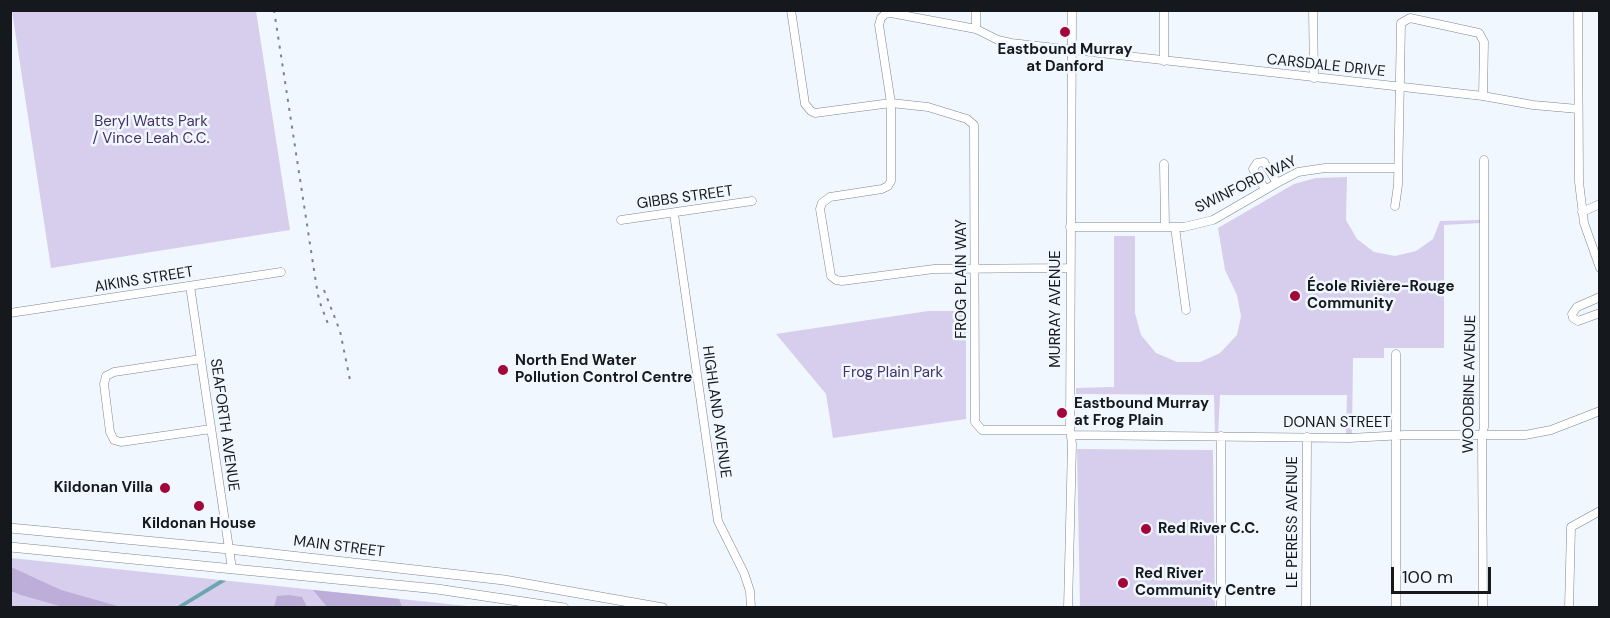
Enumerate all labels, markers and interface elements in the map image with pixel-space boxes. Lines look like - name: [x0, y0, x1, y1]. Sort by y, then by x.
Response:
- marker: Eastbound Murray at Danford: [1058, 25, 1072, 39]
- place label: Eastbound Murray at Danford: [998, 41, 1132, 76]
- street label: CARSDALE DRIVE: [1266, 51, 1386, 81]
- park label: Beryl Watts Park / Vince Leah C.C.: [92, 113, 210, 148]
- street label: SWINFORD WAY: [1192, 153, 1300, 217]
- street label: GIBBS STREET: [636, 182, 734, 214]
- street label: FROG PLAIN WAY: [953, 219, 971, 339]
- street label: MURRAY AVENUE: [1047, 250, 1065, 368]
- street label: AIKINS STREET: [93, 263, 195, 297]
- place label: École Rivière-Rouge Community: [1307, 278, 1455, 313]
- marker: École Rivière-Rouge Community: [1288, 289, 1302, 303]
- street label: WOODBINE AVENUE: [1460, 314, 1480, 454]
- street label: HIGHLAND AVENUE: [698, 345, 734, 479]
- place label: North End Water Pollution Control Centre: [515, 352, 692, 387]
- street label: SEAFORTH AVENUE: [206, 357, 242, 493]
- marker: North End Water Pollution Control Centre: [496, 363, 510, 377]
- park label: Frog Plain Park: [843, 364, 943, 382]
- place label: Eastbound Murray at Frog Plain: [1074, 395, 1209, 430]
- marker: Eastbound Murray at Frog Plain: [1055, 406, 1069, 420]
- street label: DONAN STREET: [1283, 414, 1391, 432]
- street label: LE PERESS AVENUE: [1284, 456, 1302, 588]
- place label: Kildonan Villa: [54, 479, 153, 497]
- marker: Kildonan Villa: [158, 481, 172, 495]
- marker: Kildonan House: [192, 499, 206, 513]
- place label: Kildonan House: [142, 515, 256, 533]
- place label: Red River C.C.: [1158, 520, 1259, 538]
- marker: Red River C.C.: [1139, 522, 1153, 536]
- street label: MAIN STREET: [292, 532, 386, 562]
- scale bar: [1394, 555, 1494, 593]
- place label: Red River Community Centre: [1135, 565, 1276, 600]
- text: 100 m: [1402, 565, 1453, 589]
- marker: Red River Community Centre: [1116, 576, 1130, 590]

